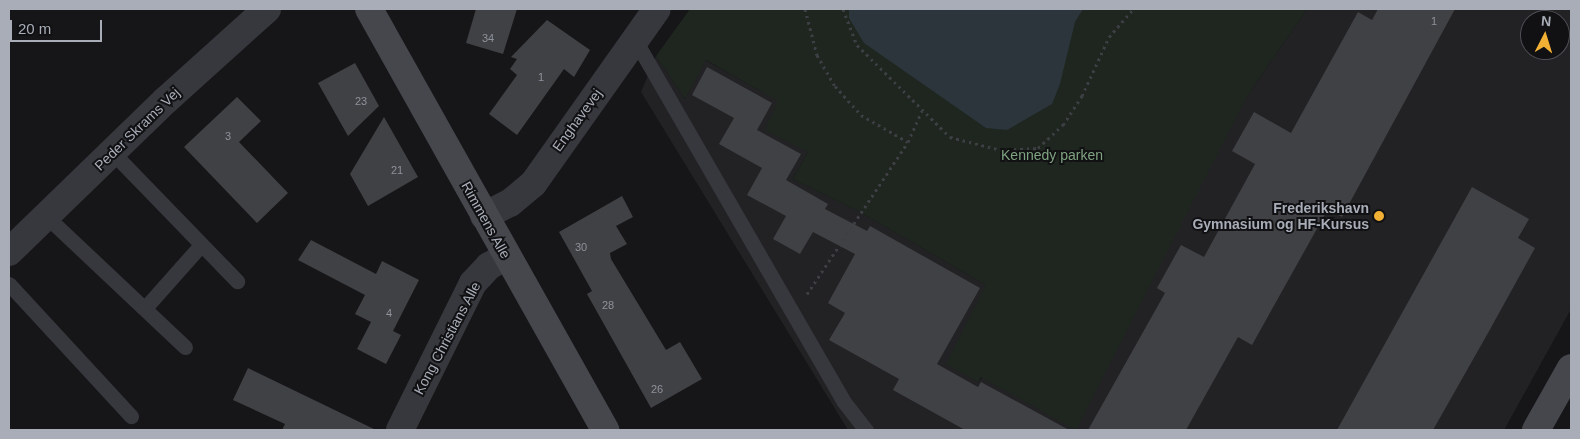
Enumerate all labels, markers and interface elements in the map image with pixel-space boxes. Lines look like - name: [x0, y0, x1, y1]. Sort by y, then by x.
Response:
- scale bar: [12, 10, 105, 42]
- north arrow: [1520, 10, 1570, 60]
- text: N: [1540, 13, 1552, 29]
- house number: 1: [1431, 14, 1437, 28]
- text: 20 m: [18, 20, 51, 37]
- house number: 34: [482, 31, 494, 45]
- house number: 1: [538, 70, 544, 84]
- street label: Peder Skrams Vej: [91, 84, 183, 174]
- street label: Enghavevej: [549, 85, 605, 155]
- house number: 23: [355, 94, 367, 108]
- house number: 3: [225, 129, 231, 143]
- park label: Kennedy parken: [1001, 147, 1103, 163]
- house number: 21: [391, 163, 403, 177]
- street label: Rimmens Alle: [458, 178, 514, 262]
- place label: Frederikshavn Gymnasium og HF-Kursus: [1192, 200, 1369, 232]
- marker: Frederikshavn Gymnasium og HF-Kursus: [1373, 210, 1385, 222]
- house number: 30: [575, 240, 587, 254]
- street label: Kong Christians Alle: [410, 278, 484, 398]
- house number: 28: [602, 298, 614, 312]
- house number: 4: [386, 306, 392, 320]
- house number: 26: [651, 382, 663, 396]

